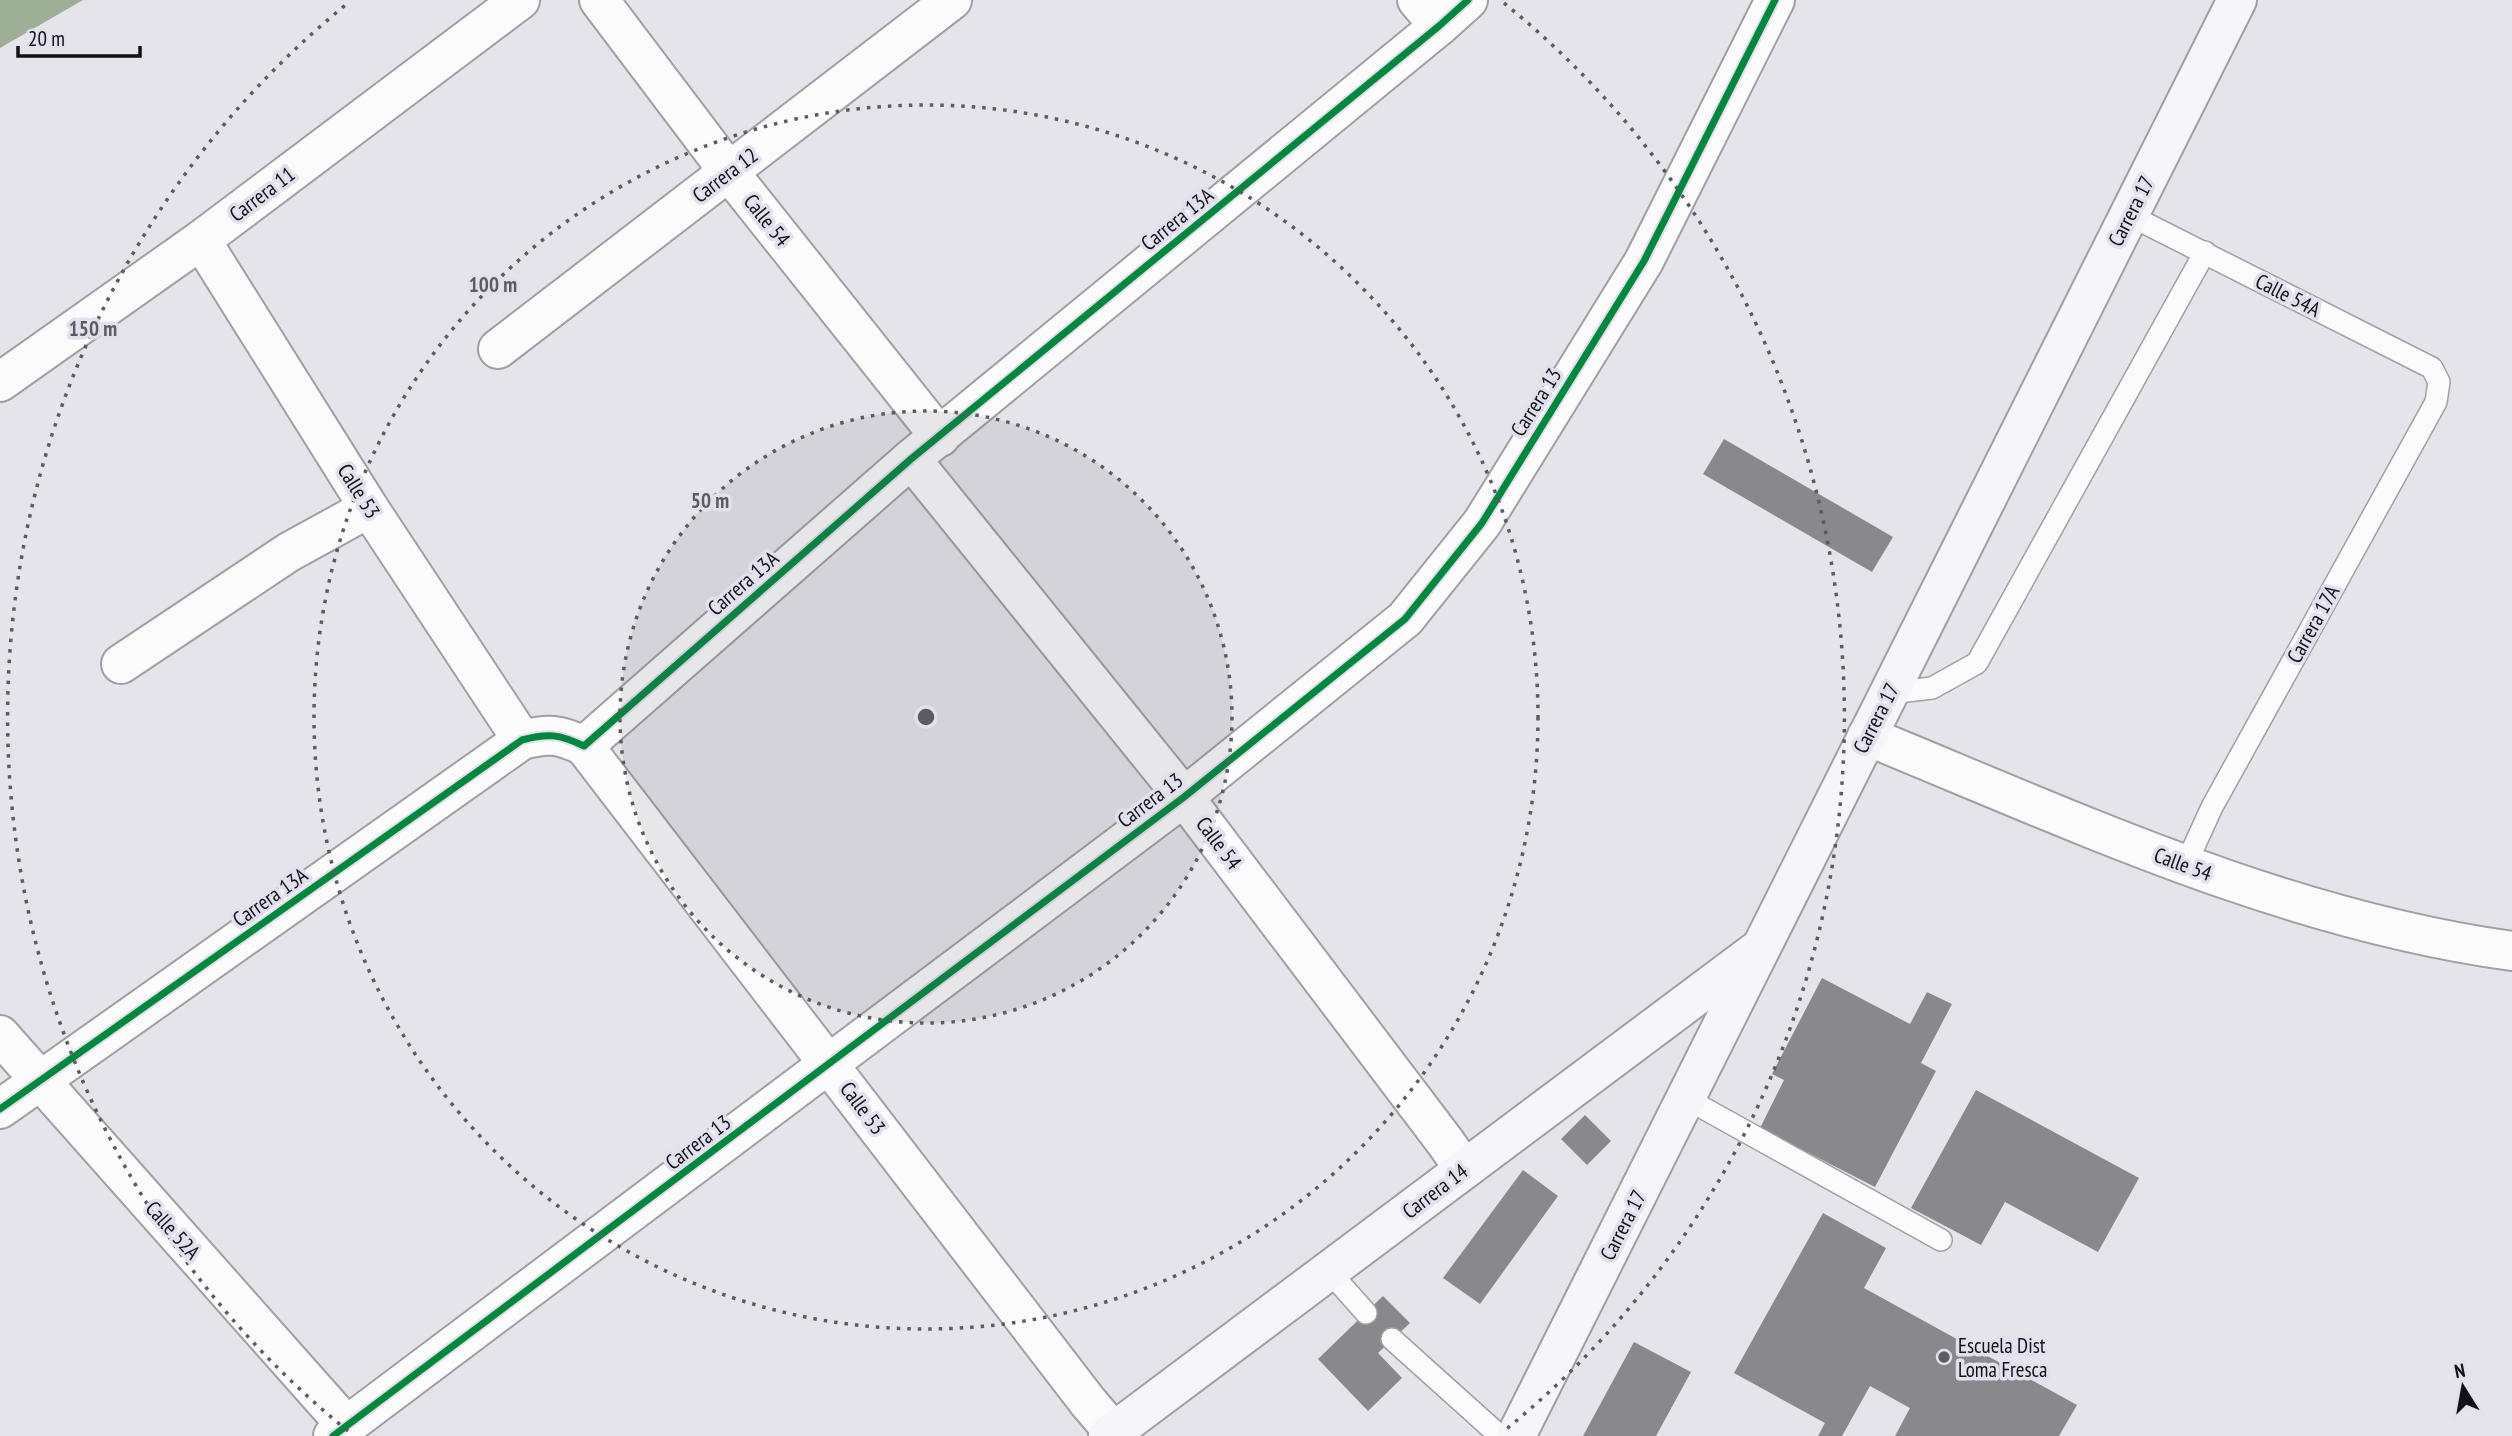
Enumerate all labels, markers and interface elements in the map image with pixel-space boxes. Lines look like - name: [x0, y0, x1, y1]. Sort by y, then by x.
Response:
- scale bar: [18, 14, 140, 58]
- text: 20 m: [28, 25, 65, 52]
- street label: Carrera 12: [687, 142, 763, 208]
- street label: Carrera 11: [224, 161, 300, 227]
- street label: Carrera 17: [2102, 171, 2160, 251]
- street label: Carrera 13A: [1135, 182, 1219, 256]
- street label: Calle 54: [738, 188, 797, 252]
- street label: Calle 54A: [2251, 267, 2325, 323]
- text: 100 m: [469, 271, 517, 298]
- text: 150 m: [69, 315, 117, 342]
- street label: Carrera 13: [1505, 363, 1567, 441]
- street label: Calle 53: [332, 459, 386, 523]
- text: 50 m: [691, 487, 729, 514]
- street label: Carrera 13A: [702, 545, 784, 621]
- street label: Carrera 17A: [2281, 580, 2345, 668]
- street label: Carrera 17: [1847, 678, 1905, 758]
- centre of rings: [914, 705, 938, 729]
- street label: Carrera 13: [1112, 767, 1188, 833]
- street label: Calle 54: [1190, 811, 1248, 875]
- street label: Calle 54: [2150, 841, 2216, 887]
- street label: Carrera 13A: [227, 861, 313, 933]
- street label: Calle 53: [834, 1076, 892, 1140]
- street label: Carrera 13: [660, 1109, 736, 1175]
- street label: Carrera 14: [1397, 1157, 1474, 1224]
- street label: Carrera 17: [1594, 1185, 1652, 1265]
- street label: Calle 52A: [140, 1195, 206, 1265]
- place label: Escuela Dist Loma Fresca: [1958, 1332, 2047, 1383]
- marker: Escuela Dist Loma Fresca: [1936, 1349, 1952, 1365]
- north arrow: [2428, 1352, 2498, 1422]
- text: N: [2452, 1358, 2467, 1383]

